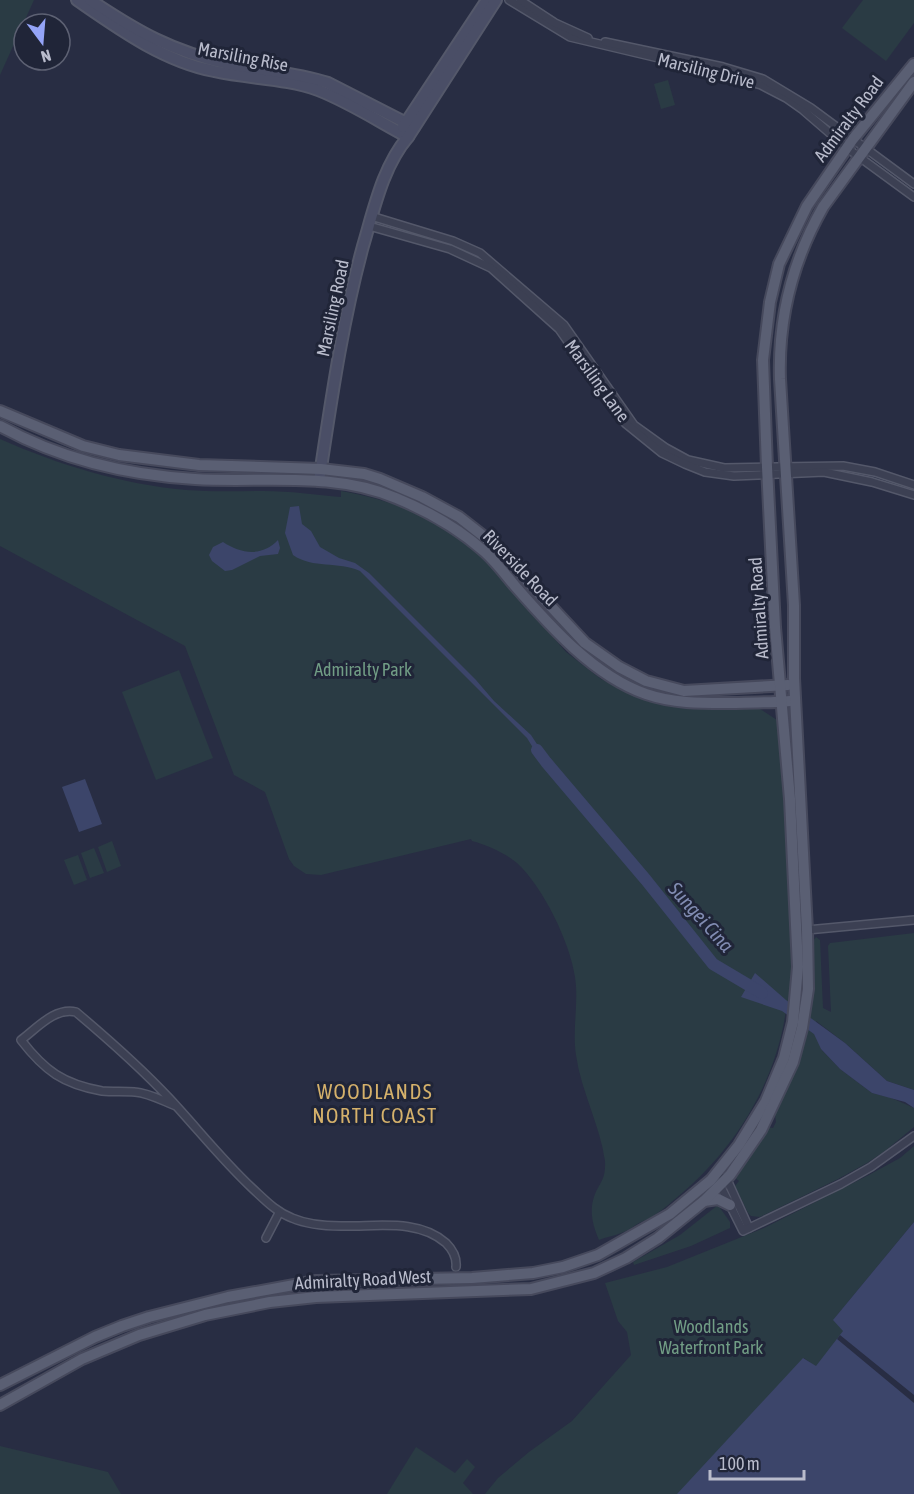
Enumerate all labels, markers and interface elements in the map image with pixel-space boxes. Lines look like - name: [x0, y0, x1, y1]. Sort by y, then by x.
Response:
- north arrow: [12, 12, 72, 72]
- street label: Marsiling Rise: [196, 37, 290, 76]
- text: N: [39, 46, 53, 66]
- street label: Marsiling Drive: [656, 48, 757, 93]
- street label: Admiralty Road: [810, 72, 888, 166]
- street label: Marsiling Road: [312, 258, 353, 358]
- street label: Marsiling Lane: [561, 336, 634, 426]
- street label: Riverside Road: [479, 525, 562, 610]
- street label: Admiralty Road: [744, 556, 773, 660]
- park label: Admiralty Park: [314, 659, 412, 680]
- water label: Sungei Cina: [663, 876, 739, 956]
- district label: WOODLANDS NORTH COAST: [312, 1079, 438, 1127]
- street label: Admiralty Road West: [294, 1265, 432, 1294]
- park label: Woodlands Waterfront Park: [659, 1316, 763, 1358]
- scale bar: [710, 1443, 804, 1481]
- text: 100 m: [719, 1453, 760, 1474]

